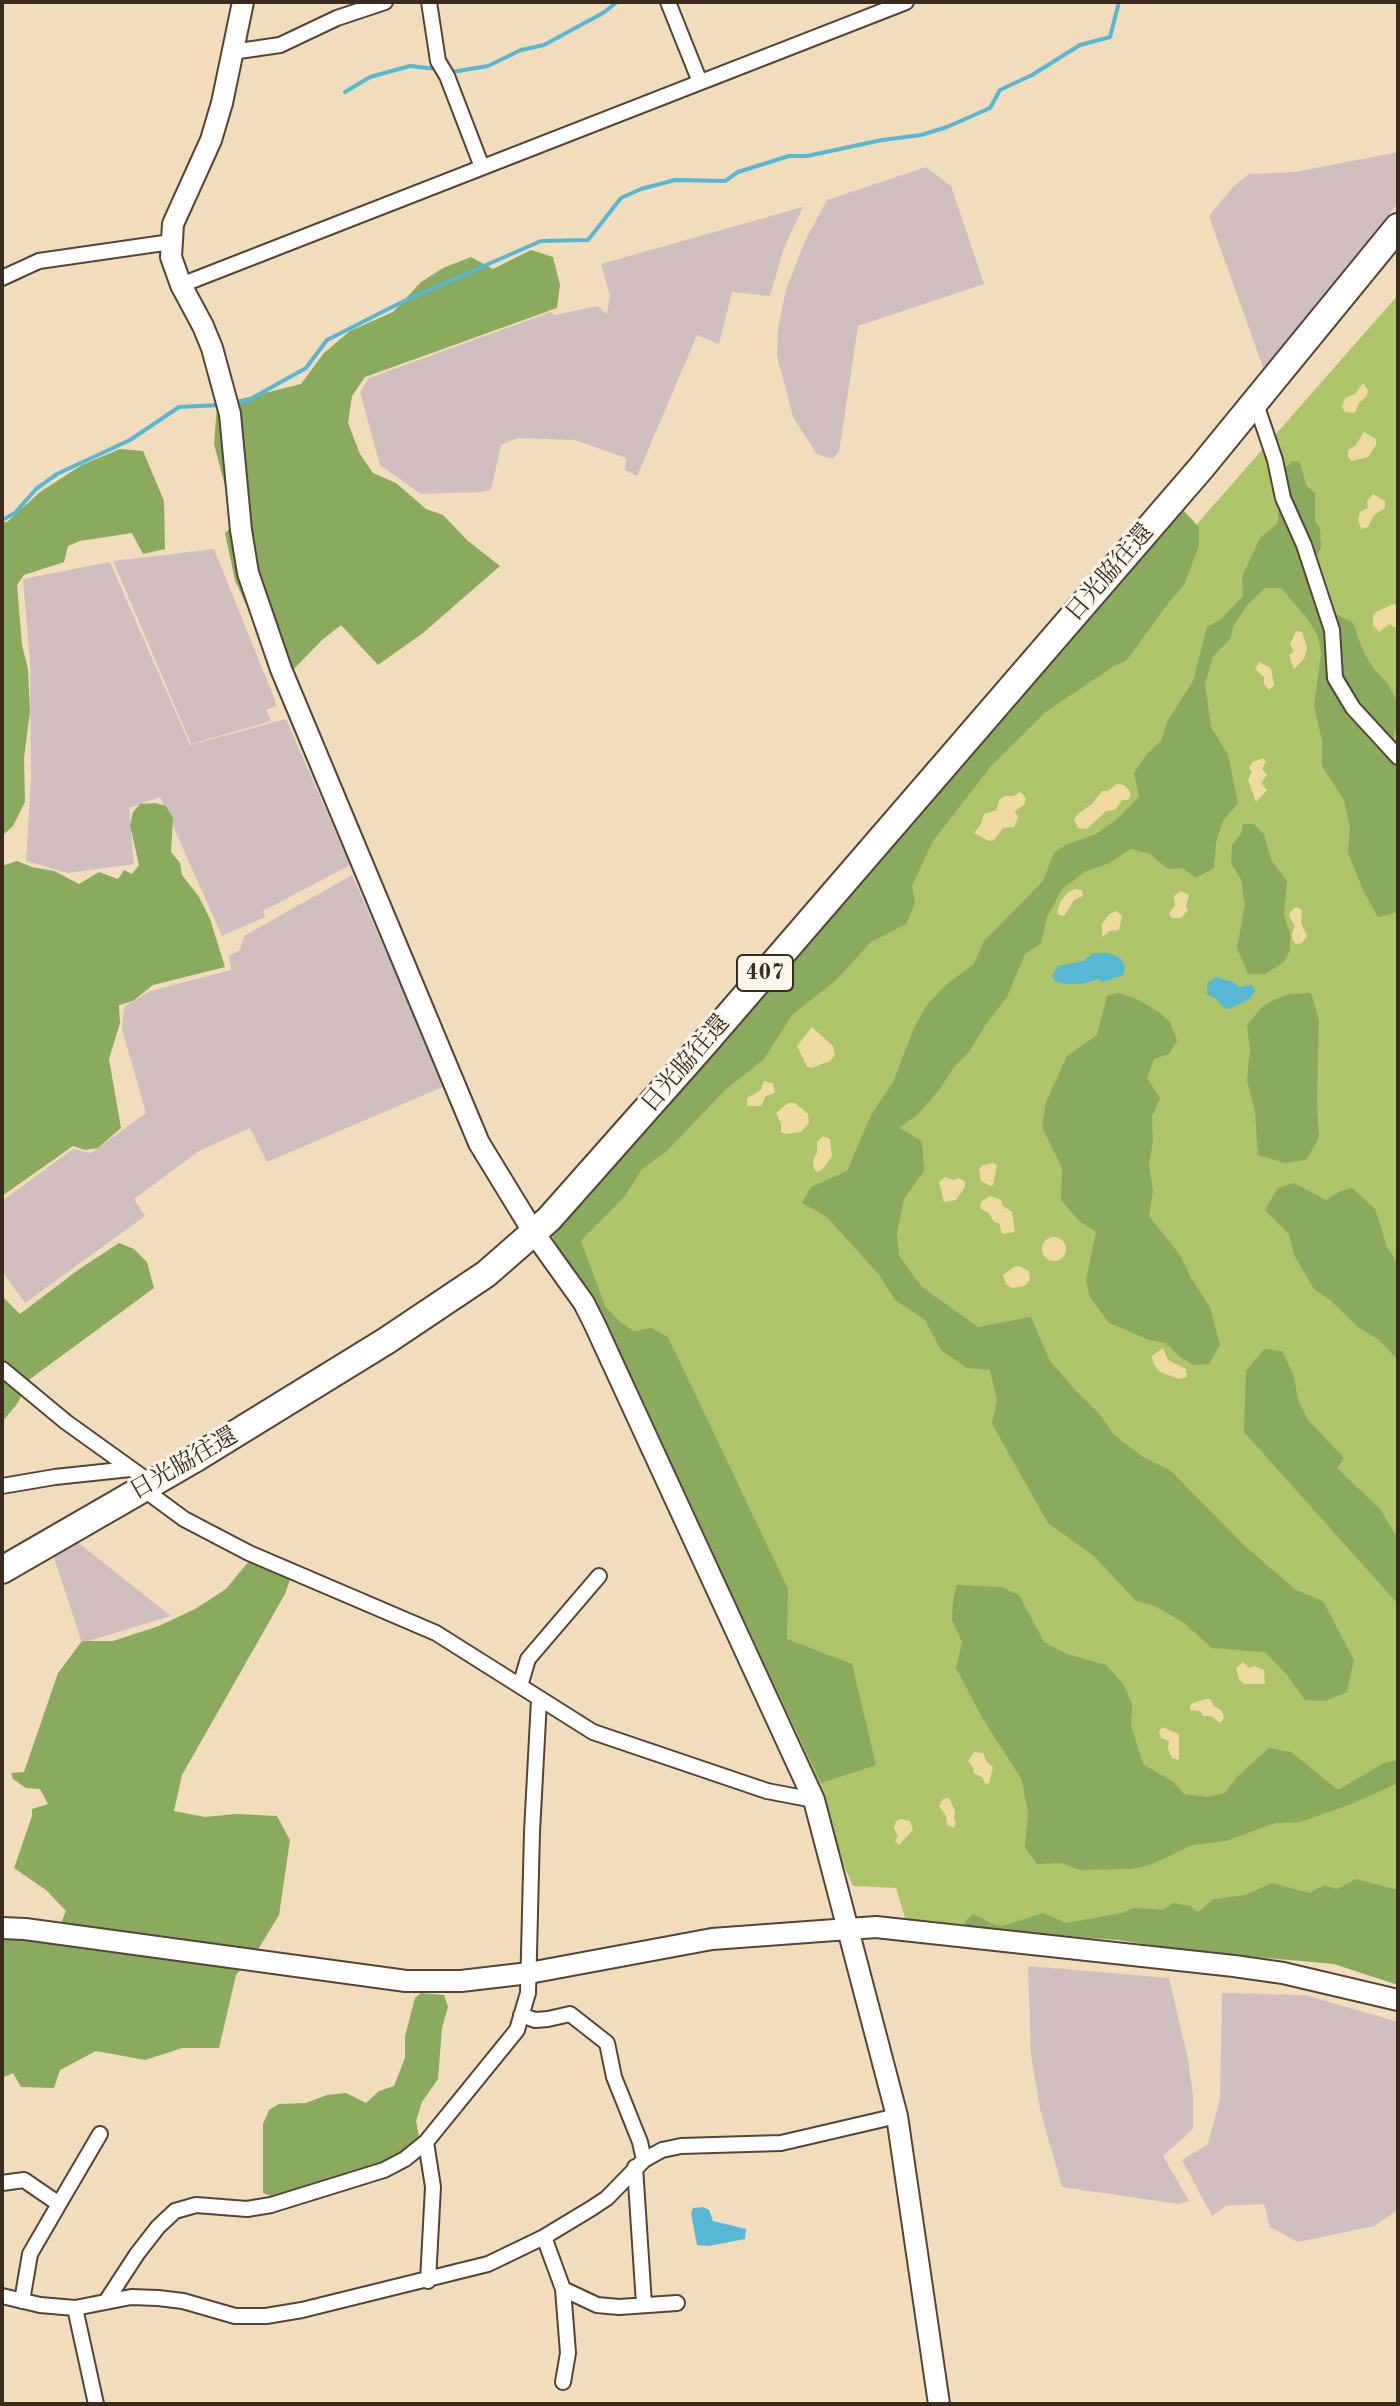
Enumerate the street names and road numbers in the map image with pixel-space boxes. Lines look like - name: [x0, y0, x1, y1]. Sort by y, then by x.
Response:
- street label: 日光脇往還: [1060, 518, 1160, 628]
- road number: 407: [737, 955, 793, 991]
- street label: 日光脇往還: [636, 1009, 736, 1119]
- street label: 日光脇往還: [125, 1422, 243, 1506]

